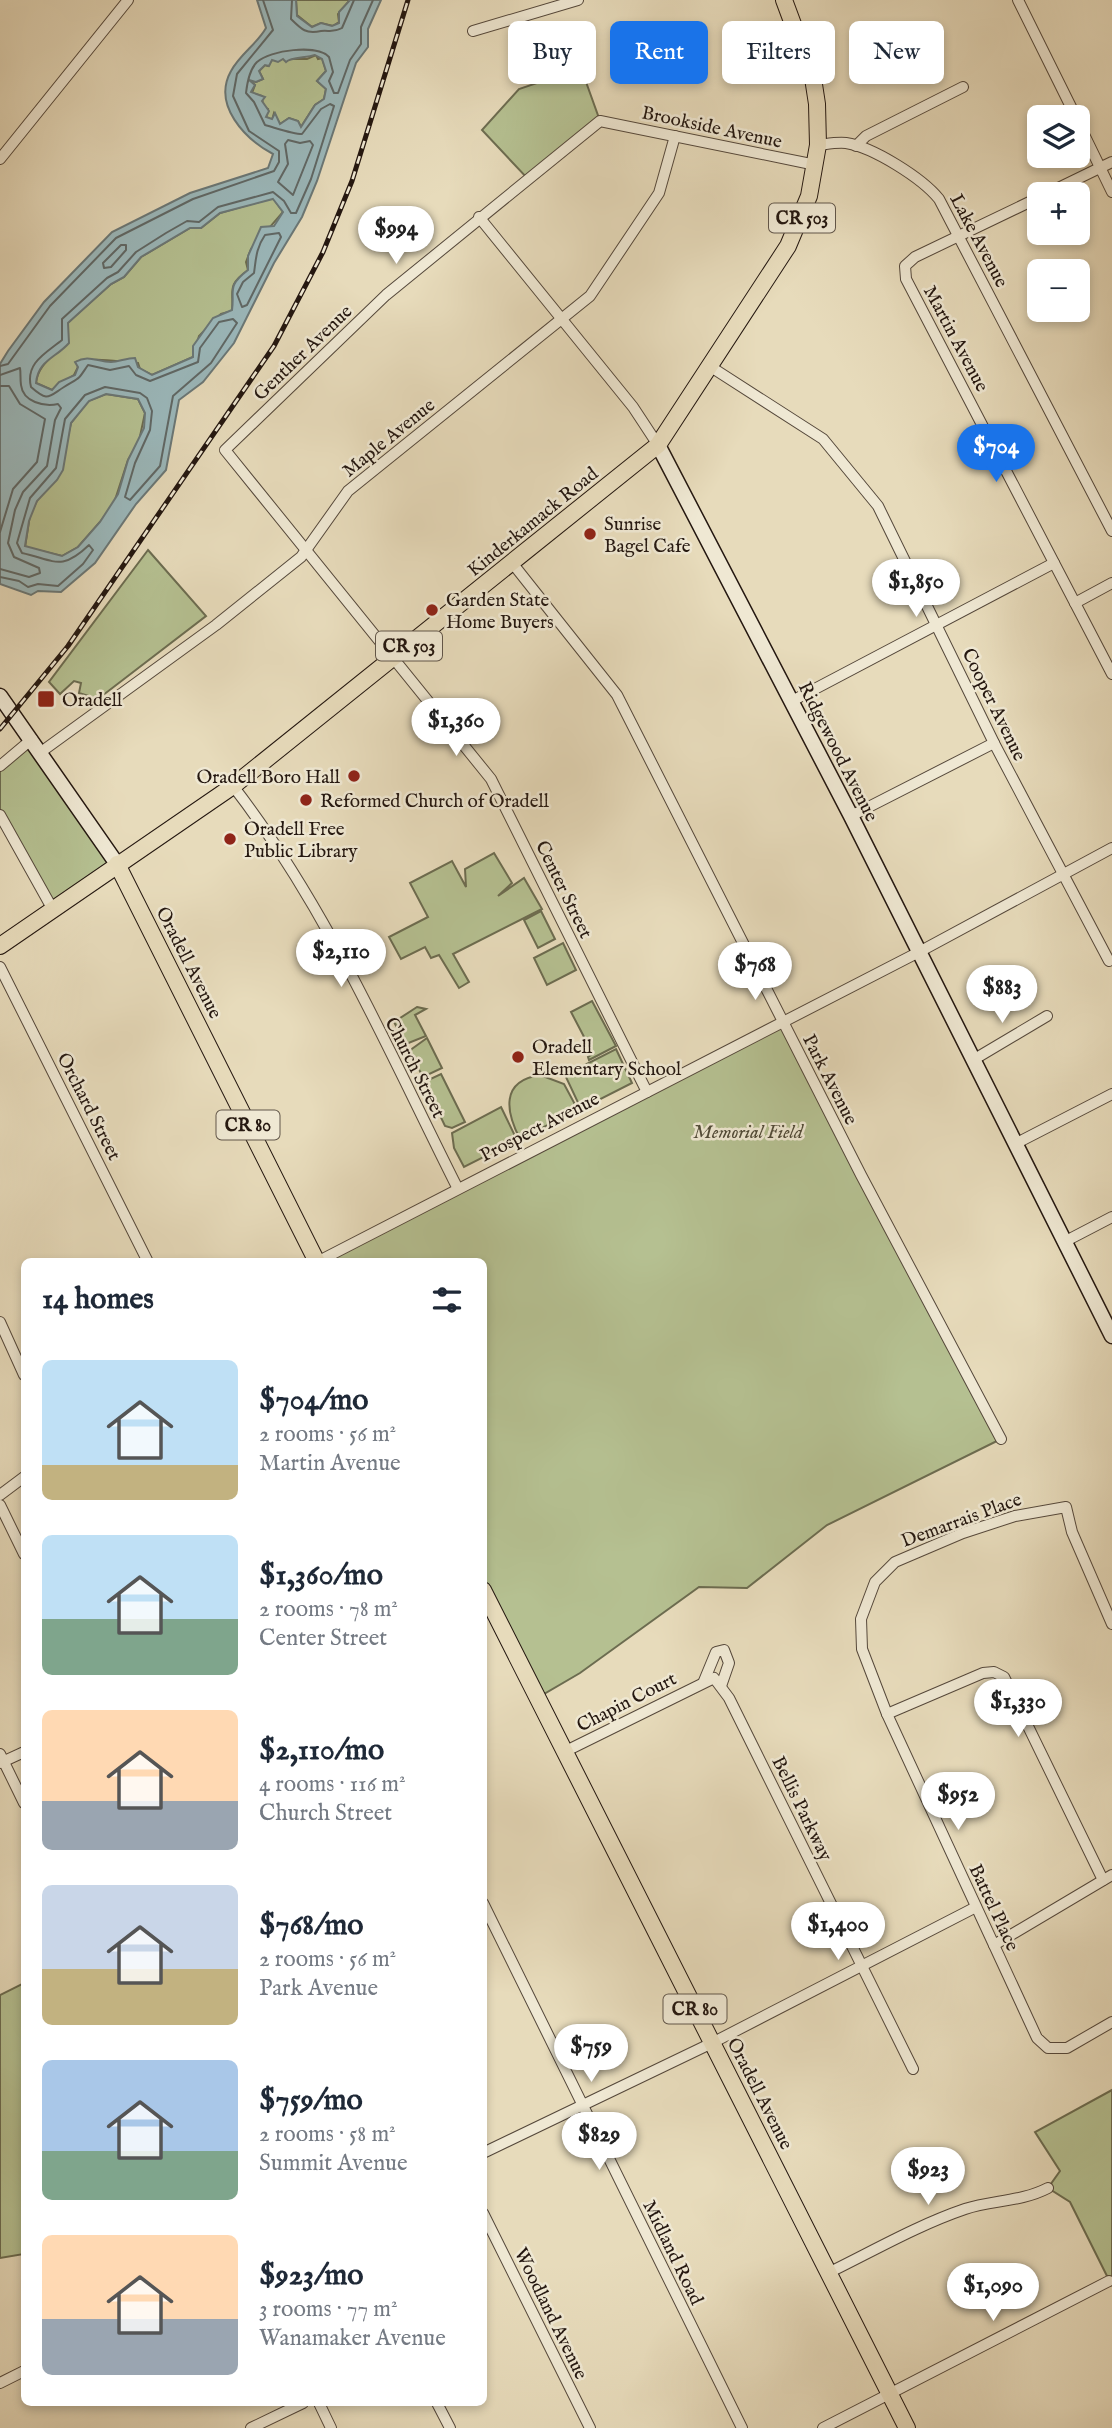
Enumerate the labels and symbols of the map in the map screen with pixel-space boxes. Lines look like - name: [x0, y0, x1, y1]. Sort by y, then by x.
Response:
- street label: Brookside Avenue: [639, 101, 784, 155]
- street label: Lake Avenue: [944, 190, 1013, 292]
- road number: CR 503: [769, 204, 835, 232]
- pin: $994: [355, 206, 437, 266]
- street label: Martin Avenue: [917, 282, 993, 396]
- street label: Genther Avenue: [249, 300, 358, 407]
- street label: Maple Avenue: [338, 394, 441, 483]
- pin: $704: [955, 424, 1037, 484]
- street label: Kinderkamack Road: [463, 462, 604, 583]
- place label: Sunrise Bagel Cafe: [604, 513, 691, 559]
- marker: Sunrise Bagel Cafe: [582, 526, 598, 542]
- pin: $1,850: [859, 560, 973, 619]
- place label: Garden State Home Buyers: [446, 589, 554, 635]
- marker: Garden State Home Buyers: [424, 602, 440, 618]
- road number: CR 503: [376, 632, 442, 660]
- street label: Cooper Avenue: [956, 645, 1031, 765]
- street label: Ridgewood Avenue: [792, 678, 883, 826]
- marker: Oradell: [36, 689, 56, 709]
- place label: Oradell: [62, 689, 123, 713]
- pin: $1,360: [399, 698, 513, 758]
- place label: Oradell Boro Hall: [197, 766, 341, 790]
- marker: Oradell Boro Hall: [346, 768, 362, 784]
- place label: Reformed Church of Oradell: [320, 790, 550, 814]
- marker: Reformed Church of Oradell: [298, 792, 314, 808]
- place label: Oradell Free Public Library: [244, 818, 358, 864]
- marker: Oradell Free Public Library: [222, 831, 238, 847]
- street label: Center Street: [529, 837, 597, 943]
- street label: Oradell Avenue: [150, 903, 227, 1023]
- pin: $2,110: [284, 930, 398, 989]
- pin: $768: [714, 942, 796, 1002]
- pin: $883: [961, 965, 1043, 1025]
- street label: Church Street: [379, 1013, 450, 1123]
- street label: Park Avenue: [796, 1031, 862, 1129]
- place label: Oradell Elementary School: [532, 1036, 682, 1082]
- street label: Orchard Street: [51, 1049, 126, 1165]
- marker: Oradell Elementary School: [510, 1049, 526, 1065]
- street label: Prospect Avenue: [476, 1087, 604, 1168]
- road number: CR 80: [216, 1110, 280, 1140]
- park label: Memorial Field: [693, 1121, 804, 1145]
- street label: Demarrais Place: [898, 1488, 1025, 1554]
- street label: Chapin Court: [573, 1667, 681, 1738]
- pin: $1,330: [961, 1680, 1075, 1739]
- street label: Bellis Parkway: [766, 1753, 837, 1866]
- pin: $952: [917, 1772, 999, 1832]
- street label: Battel Place: [963, 1861, 1024, 1955]
- pin: $1,400: [781, 1902, 895, 1962]
- road number: CR 80: [664, 1994, 726, 2024]
- pin: $759: [550, 2024, 632, 2084]
- street label: Oradell Avenue: [721, 2034, 798, 2154]
- pin: $829: [558, 2112, 640, 2172]
- pin: $923: [887, 2148, 969, 2207]
- street label: Midland Road: [636, 2196, 708, 2310]
- street label: Woodland Avenue: [508, 2244, 593, 2384]
- pin: $1,090: [936, 2264, 1050, 2323]

